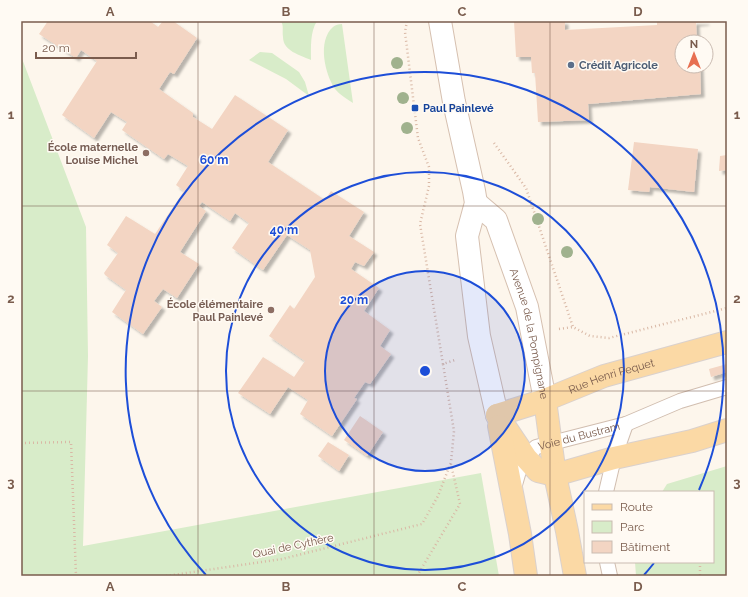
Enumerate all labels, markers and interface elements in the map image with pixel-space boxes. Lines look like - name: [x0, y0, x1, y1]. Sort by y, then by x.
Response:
- text: A: [106, 4, 115, 19]
- text: B: [282, 4, 291, 19]
- text: C: [458, 4, 467, 19]
- text: D: [633, 4, 643, 19]
- scale bar: [36, 34, 136, 60]
- north arrow: [674, 34, 714, 74]
- text: N: [690, 38, 698, 51]
- text: 20 m: [42, 41, 70, 55]
- place label: Crédit Agricole: [579, 59, 658, 72]
- marker: Crédit Agricole: [566, 60, 576, 70]
- place label: Paul Painlevé: [423, 102, 494, 115]
- marker: Paul Painlevé: [410, 103, 420, 113]
- text: 1: [8, 107, 15, 122]
- text: 1: [734, 107, 741, 122]
- place label: École maternelle Louise Michel: [48, 140, 139, 167]
- marker: École maternelle Louise Michel: [141, 148, 151, 158]
- text: 60 m: [200, 153, 228, 167]
- text: 40 m: [270, 223, 298, 237]
- street label: Avenue de la Pompignane: [507, 267, 551, 401]
- text: 2: [7, 291, 15, 306]
- text: 2: [733, 291, 741, 306]
- text: 20 m: [340, 293, 368, 307]
- place label: École élémentaire Paul Painlevé: [167, 297, 263, 324]
- marker: École élémentaire Paul Painlevé: [266, 305, 276, 315]
- street label: Rue Henri Pequet: [567, 356, 656, 396]
- centre of rings: [418, 364, 432, 378]
- street label: Voie du Bustram: [537, 419, 621, 453]
- text: 3: [7, 475, 15, 490]
- text: 3: [733, 475, 741, 490]
- legend: [584, 491, 714, 563]
- text: Route: [620, 500, 653, 514]
- text: Parc: [620, 520, 645, 534]
- street label: Quai de Cythère: [251, 531, 335, 561]
- text: Bâtiment: [620, 540, 670, 554]
- text: A: [106, 579, 115, 594]
- text: B: [282, 579, 291, 594]
- text: C: [458, 579, 467, 594]
- text: D: [633, 579, 643, 594]

